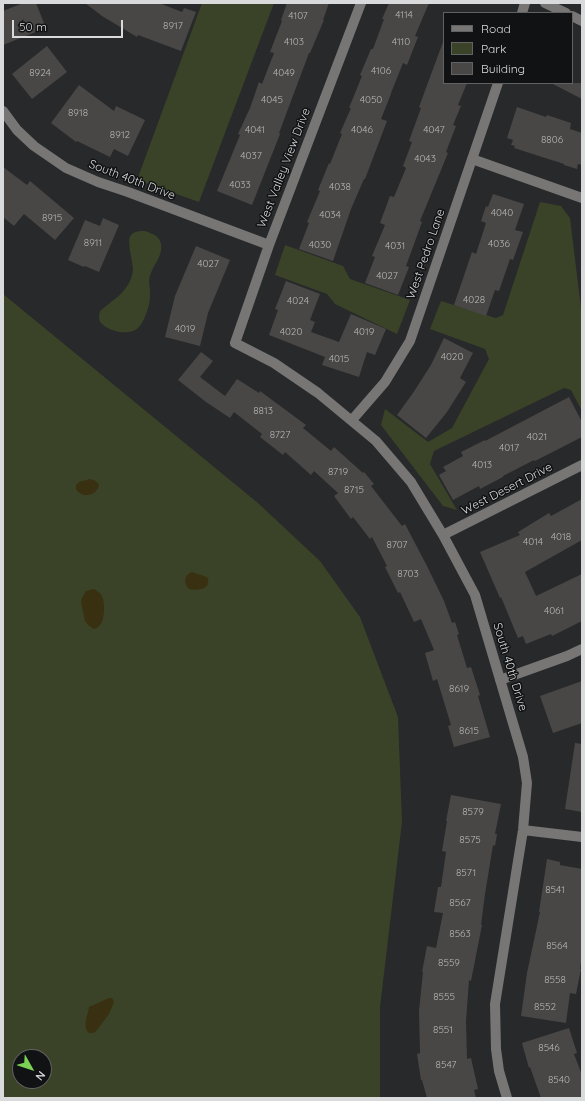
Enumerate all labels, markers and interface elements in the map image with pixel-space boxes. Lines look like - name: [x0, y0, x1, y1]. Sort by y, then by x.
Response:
- house number: 4114: [395, 9, 413, 21]
- house number: 4107: [288, 10, 308, 22]
- scale bar: [14, 12, 125, 38]
- legend: [443, 12, 573, 84]
- text: 50 m: [19, 19, 47, 34]
- house number: 8917: [163, 20, 183, 32]
- text: Road: [481, 21, 511, 36]
- house number: 4103: [284, 36, 304, 48]
- house number: 4110: [392, 36, 410, 48]
- text: Park: [481, 41, 506, 56]
- text: Building: [481, 61, 525, 76]
- house number: 4106: [371, 65, 391, 77]
- house number: 8924: [29, 67, 51, 79]
- house number: 4049: [273, 67, 295, 79]
- house number: 4045: [261, 94, 283, 106]
- house number: 4050: [360, 94, 382, 106]
- street label: West Valley View Drive: [255, 106, 313, 230]
- house number: 8918: [68, 107, 88, 119]
- house number: 4041: [245, 124, 265, 136]
- house number: 4046: [351, 124, 373, 136]
- house number: 4047: [423, 124, 445, 136]
- house number: 8912: [110, 129, 130, 141]
- house number: 8806: [541, 134, 563, 146]
- house number: 4037: [240, 150, 262, 162]
- house number: 4043: [414, 153, 436, 165]
- street label: South 40th Drive: [87, 157, 177, 203]
- house number: 4033: [229, 179, 251, 191]
- house number: 4038: [329, 181, 351, 193]
- street label: West Pedro Lane: [404, 207, 448, 301]
- house number: 4040: [491, 207, 513, 219]
- house number: 4034: [319, 209, 341, 221]
- house number: 8915: [42, 212, 62, 224]
- house number: 8911: [84, 237, 102, 249]
- house number: 4036: [488, 238, 510, 250]
- house number: 4030: [309, 239, 331, 251]
- house number: 4031: [385, 240, 405, 252]
- house number: 4027: [197, 258, 219, 270]
- house number: 4027: [376, 270, 398, 282]
- house number: 4028: [463, 294, 485, 306]
- house number: 4024: [287, 295, 309, 307]
- house number: 4019: [175, 323, 195, 335]
- house number: 4020: [280, 326, 302, 338]
- house number: 4019: [354, 326, 374, 338]
- house number: 4020: [441, 351, 463, 363]
- house number: 4015: [329, 353, 349, 365]
- house number: 8813: [253, 405, 273, 417]
- house number: 8727: [270, 429, 290, 441]
- house number: 4021: [527, 431, 547, 443]
- house number: 4017: [499, 442, 519, 454]
- house number: 4013: [472, 459, 492, 471]
- street label: West Desert Drive: [459, 460, 555, 518]
- house number: 8719: [328, 466, 348, 478]
- house number: 8715: [344, 484, 364, 496]
- house number: 4018: [551, 531, 571, 543]
- house number: 4014: [523, 536, 543, 548]
- house number: 8707: [387, 539, 407, 551]
- house number: 8703: [397, 568, 419, 580]
- house number: 4061: [544, 605, 564, 617]
- street label: South 40th Drive: [490, 621, 530, 713]
- house number: 8619: [449, 683, 469, 695]
- house number: 8615: [459, 725, 479, 737]
- house number: 8579: [462, 806, 484, 818]
- house number: 8575: [459, 834, 481, 846]
- house number: 8571: [456, 867, 476, 879]
- house number: 8541: [545, 884, 565, 896]
- house number: 8567: [449, 897, 471, 909]
- house number: 8563: [449, 928, 471, 940]
- house number: 8564: [546, 940, 568, 952]
- house number: 8559: [438, 957, 460, 969]
- house number: 8558: [544, 974, 566, 986]
- house number: 8555: [433, 991, 455, 1003]
- house number: 8552: [534, 1001, 556, 1013]
- house number: 8551: [433, 1024, 453, 1036]
- house number: 8546: [538, 1042, 560, 1054]
- north arrow: [12, 1049, 52, 1089]
- house number: 8547: [436, 1059, 456, 1071]
- text: N: [33, 1068, 49, 1083]
- house number: 8540: [548, 1074, 570, 1086]

